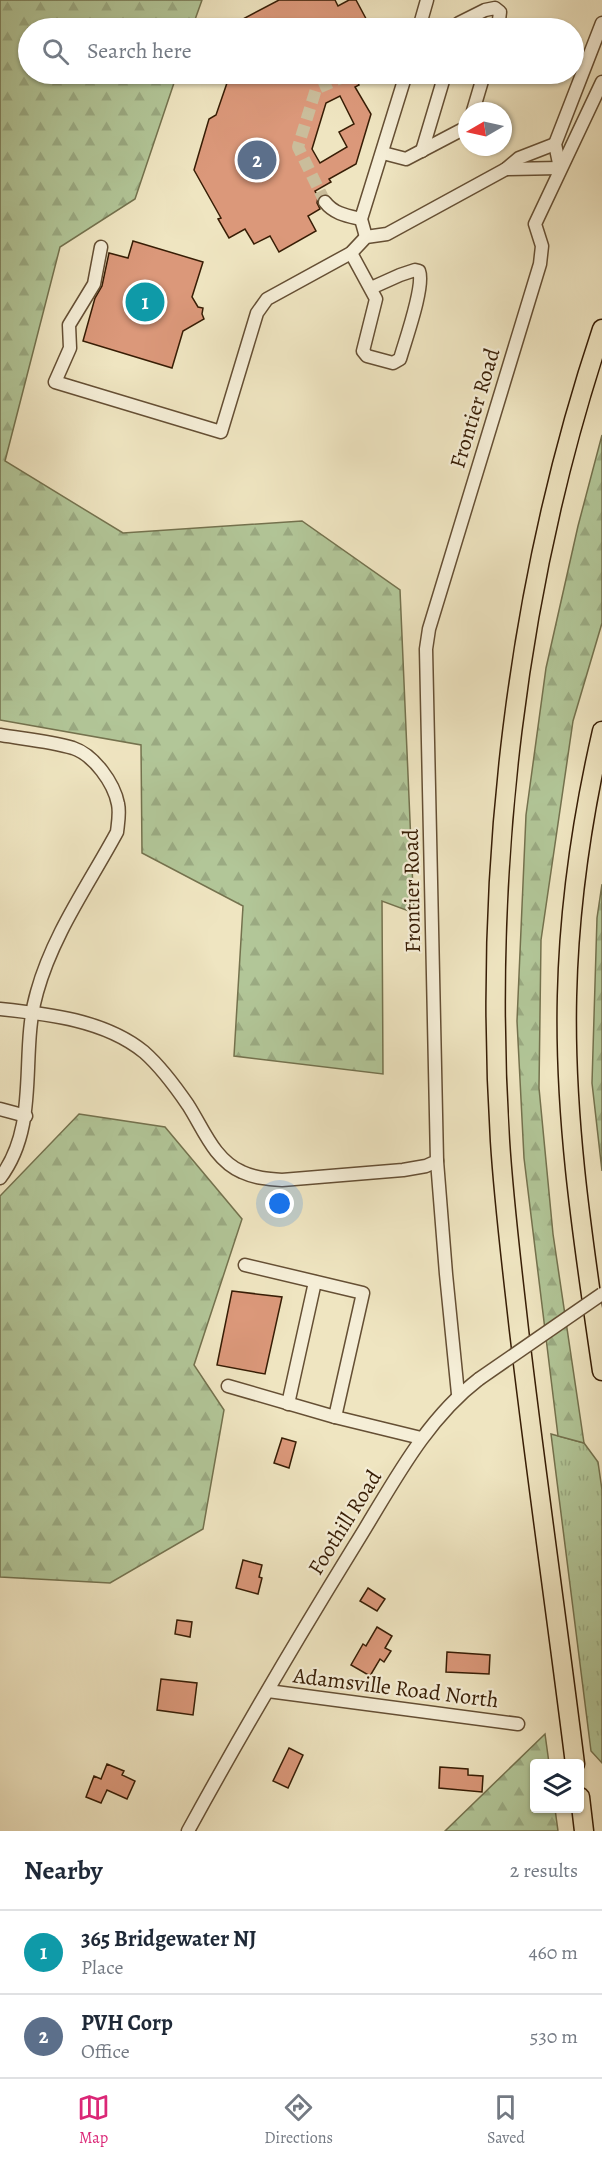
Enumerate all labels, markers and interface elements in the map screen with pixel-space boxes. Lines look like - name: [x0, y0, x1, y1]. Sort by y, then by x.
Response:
- search box: [18, 18, 584, 84]
- icon: search: [39, 35, 72, 68]
- text: Search here: [87, 36, 192, 66]
- north arrow: [458, 102, 512, 156]
- pin: 2: [238, 138, 276, 182]
- pin: 1: [126, 280, 164, 324]
- street label: Frontier Road: [442, 344, 507, 472]
- street label: Frontier Road: [396, 829, 428, 953]
- your location: [265, 1189, 294, 1218]
- street label: Foothill Road: [301, 1464, 389, 1581]
- street label: Adamsville Road North: [291, 1660, 500, 1716]
- map controls: [530, 1759, 584, 1813]
- button: layers: [530, 1759, 584, 1813]
- text: Nearby: [24, 1853, 103, 1888]
- text: 2 results: [510, 1857, 578, 1884]
- text: 365 Bridgewater NJ: [81, 1924, 256, 1954]
- text: 1: [40, 1939, 47, 1966]
- text: 460 m: [528, 1939, 578, 1966]
- text: Place: [81, 1954, 123, 1981]
- text: PVH Corp: [81, 2008, 173, 2038]
- text: 2: [39, 2023, 48, 2050]
- text: 530 m: [530, 2023, 578, 2050]
- text: Office: [81, 2038, 130, 2065]
- tab: Map: [77, 2091, 110, 2149]
- tab: Directions: [264, 2091, 333, 2149]
- tab: Saved: [487, 2091, 525, 2149]

